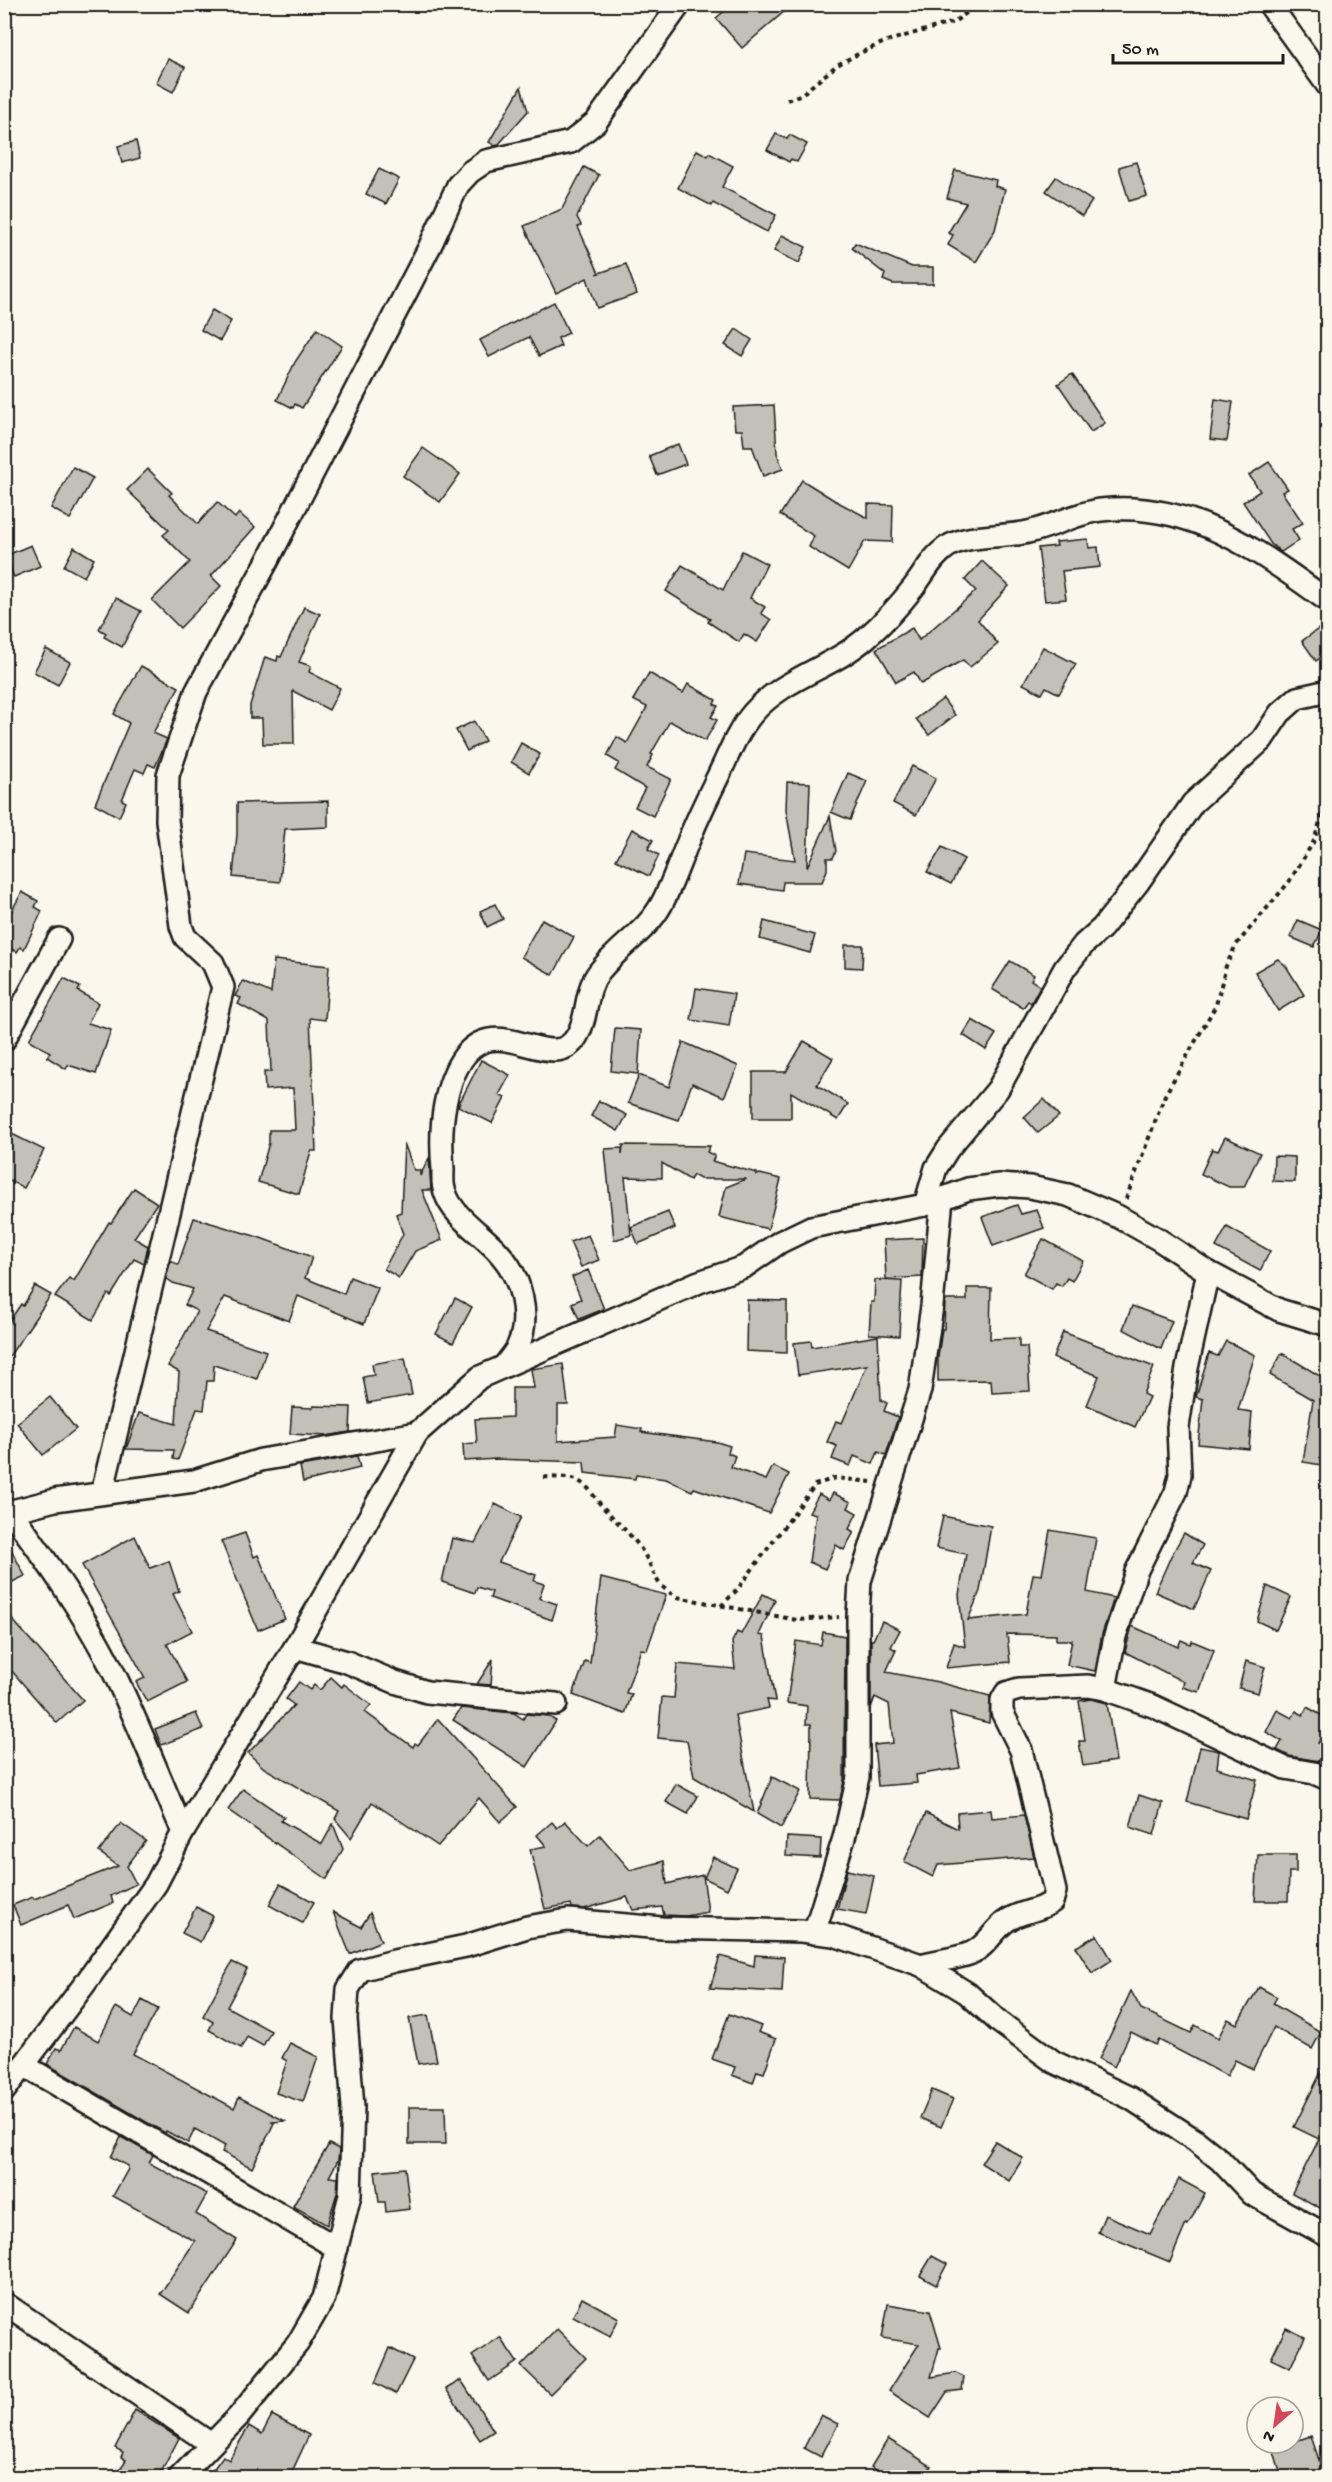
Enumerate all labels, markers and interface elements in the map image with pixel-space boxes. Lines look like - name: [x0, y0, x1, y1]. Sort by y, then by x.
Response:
- scale bar: [1113, 27, 1282, 65]
- text: 50 m: [1122, 40, 1159, 61]
- north arrow: [1245, 2395, 1305, 2455]
- text: N: [1260, 2424, 1279, 2446]

